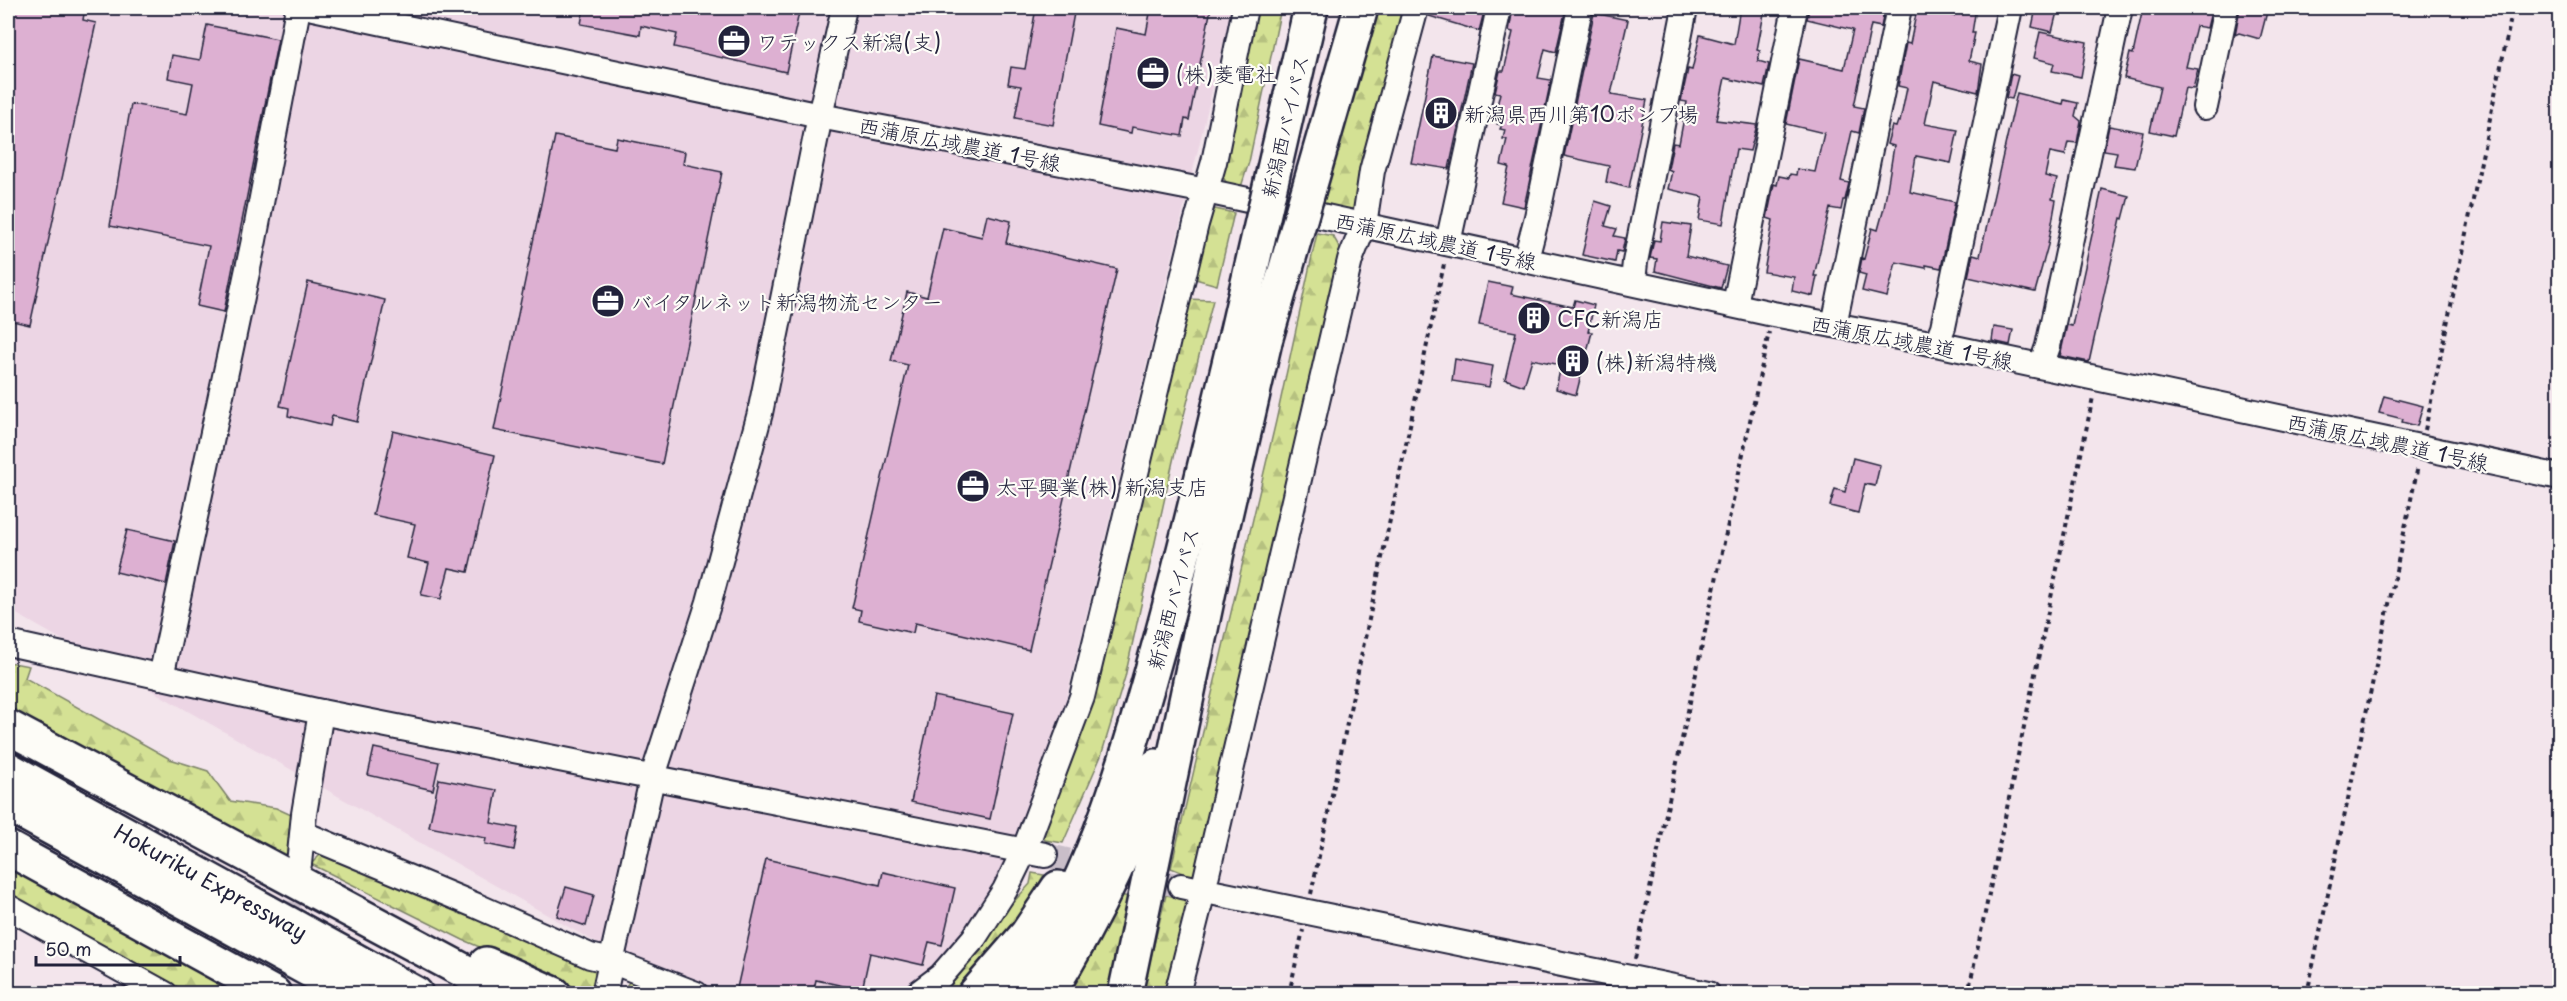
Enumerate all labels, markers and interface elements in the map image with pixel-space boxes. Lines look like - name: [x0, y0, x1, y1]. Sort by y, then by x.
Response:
- office icon: ワテックス新潟(支): [716, 23, 752, 59]
- place label: ワテックス新潟(支): [757, 25, 941, 57]
- street label: 新潟西バイパス: [1252, 51, 1316, 201]
- office icon: (株)菱電社: [1135, 55, 1171, 91]
- place label: (株)菱電社: [1176, 57, 1277, 89]
- building icon: 新潟県西川第10ポンプ場: [1423, 95, 1459, 131]
- place label: 新潟県西川第10ポンプ場: [1464, 97, 1699, 129]
- street label: 西蒲原広域農道 1号線: [856, 108, 1064, 178]
- street label: 西蒲原広域農道 1号線: [1332, 203, 1540, 277]
- office icon: バイタルネット新潟物流センター: [590, 283, 626, 319]
- place label: バイタルネット新潟物流センター: [631, 285, 943, 317]
- building icon: CFC新潟店: [1516, 300, 1552, 336]
- place label: CFC新潟店: [1557, 302, 1664, 334]
- street label: 西蒲原広域農道 1号線: [1808, 306, 2016, 376]
- building icon: (株)新潟特機: [1555, 343, 1591, 379]
- place label: (株)新潟特機: [1596, 345, 1718, 377]
- street label: 西蒲原広域農道 1号線: [2284, 404, 2492, 478]
- office icon: 太平興業(株) 新潟支店: [955, 468, 991, 504]
- place label: 太平興業(株) 新潟支店: [996, 470, 1208, 502]
- street label: 新潟西バイパス: [1138, 523, 1206, 673]
- street label: Hokuriku Expressway: [109, 815, 314, 947]
- scale bar: [36, 929, 180, 967]
- text: 50 m: [45, 935, 92, 962]

